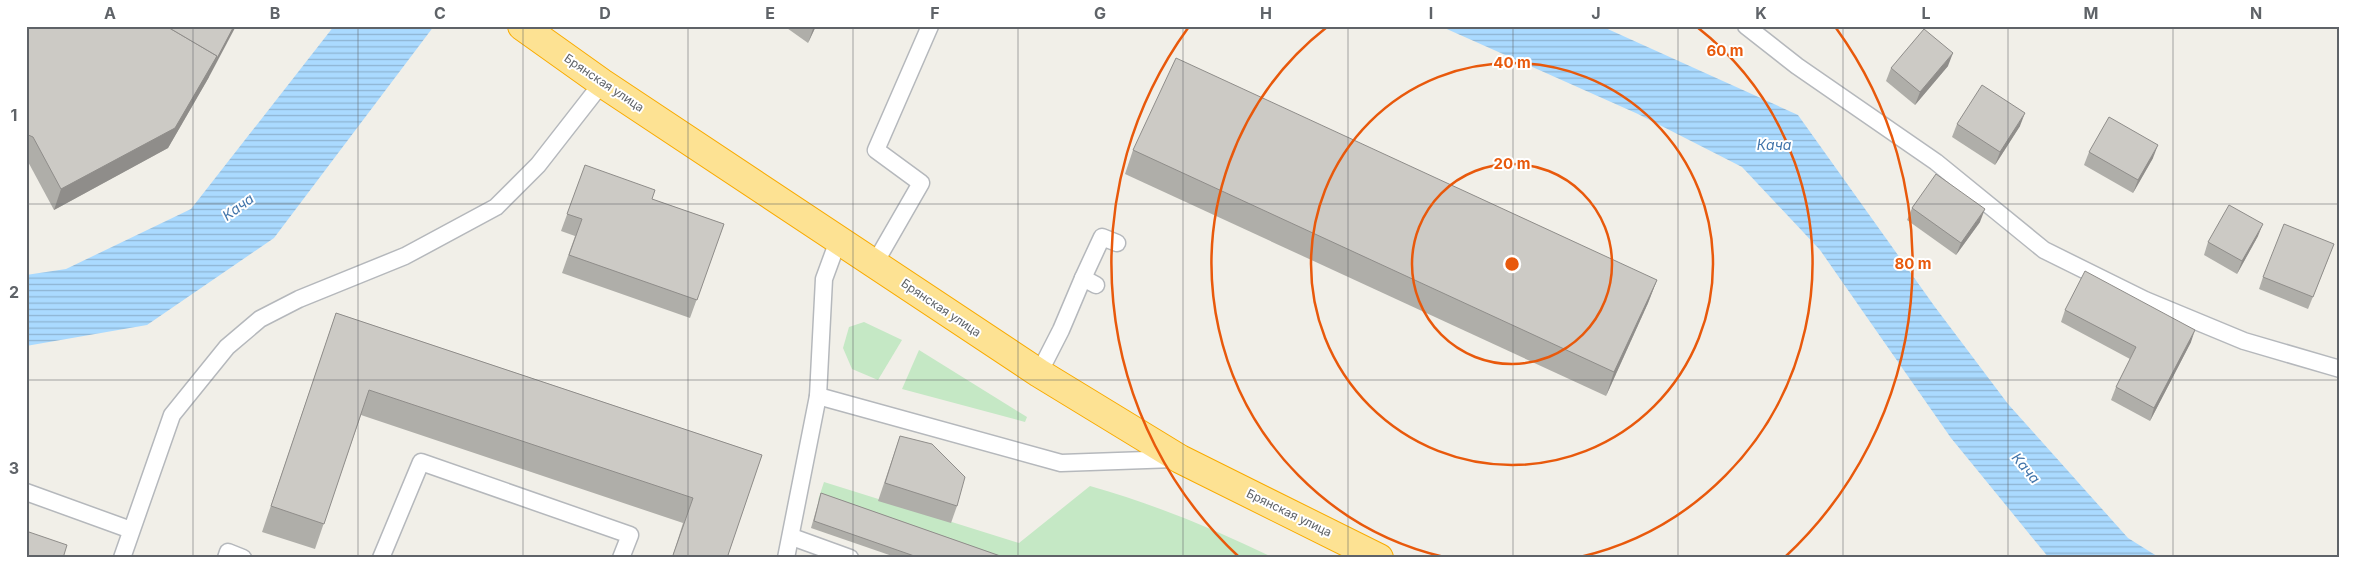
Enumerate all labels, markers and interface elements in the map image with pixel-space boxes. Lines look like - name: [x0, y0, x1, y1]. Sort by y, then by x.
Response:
- text: A: [104, 3, 116, 23]
- text: B: [270, 3, 280, 23]
- text: C: [434, 3, 446, 23]
- text: D: [599, 3, 611, 23]
- text: E: [765, 3, 775, 23]
- text: F: [930, 3, 940, 23]
- text: G: [1094, 3, 1106, 23]
- text: H: [1260, 3, 1272, 23]
- text: I: [1429, 3, 1433, 23]
- text: J: [1591, 3, 1601, 23]
- text: K: [1755, 3, 1767, 23]
- text: L: [1921, 3, 1931, 23]
- text: M: [2084, 3, 2098, 23]
- text: N: [2250, 3, 2262, 23]
- text: 60 m: [1706, 41, 1744, 60]
- street label: Брянская улица: [562, 50, 647, 115]
- text: 40 m: [1493, 53, 1531, 72]
- text: 1: [11, 105, 17, 125]
- water label: Кача: [1757, 136, 1792, 153]
- text: 20 m: [1494, 154, 1530, 173]
- water label: Кача: [219, 189, 257, 224]
- text: 80 m: [1894, 254, 1932, 273]
- centre of rings: [1503, 255, 1521, 273]
- street label: Брянская улица: [899, 275, 984, 340]
- text: 2: [9, 282, 19, 302]
- water label: Кача: [2009, 449, 2044, 487]
- text: 3: [9, 458, 19, 478]
- street label: Брянская улица: [1244, 485, 1334, 540]

